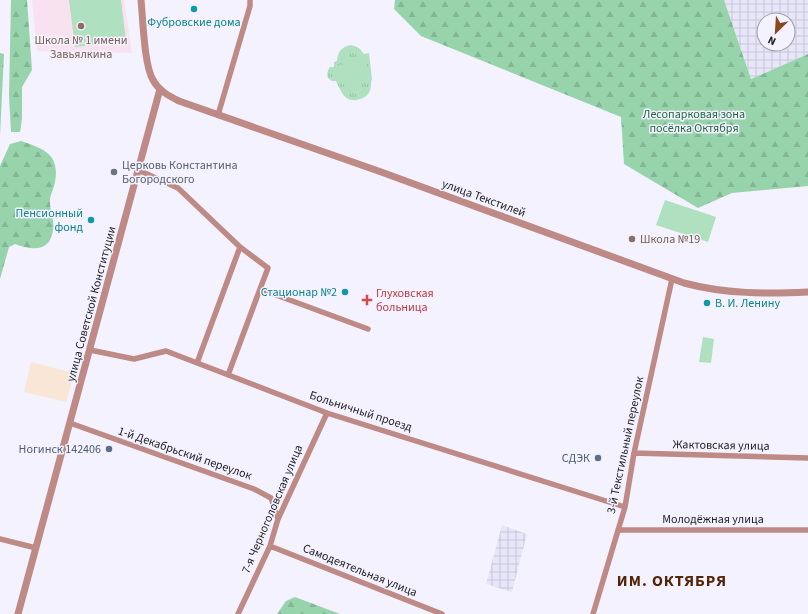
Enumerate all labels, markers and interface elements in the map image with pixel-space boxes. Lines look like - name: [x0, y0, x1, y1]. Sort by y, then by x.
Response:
- marker: Фубровские дома: [189, 4, 199, 14]
- north arrow: [756, 12, 796, 52]
- place label: Фубровские дома: [147, 14, 241, 31]
- marker: Школа № 1 имени Завьялкина: [76, 21, 86, 31]
- place label: Школа № 1 имени Завьялкина: [35, 32, 127, 63]
- text: N: [765, 32, 778, 49]
- park label: Лесопарковая зона посёлка Октября: [643, 106, 745, 137]
- place label: Церковь Константина Богородского: [122, 157, 238, 188]
- marker: Церковь Константина Богородского: [109, 167, 119, 177]
- street label: улица Текстилей: [440, 175, 528, 221]
- place label: Пенсионный фонд: [15, 205, 84, 236]
- marker: Пенсионный фонд: [86, 215, 96, 225]
- street label: улица Советской Конституции: [62, 224, 120, 384]
- place label: Школа №19: [640, 231, 700, 248]
- marker: Школа №19: [627, 234, 637, 244]
- place label: Стационар №2: [261, 284, 337, 301]
- place label: Глуховская больница: [376, 285, 434, 316]
- marker: Стационар №2: [340, 287, 350, 297]
- marker: Глуховская больница: [361, 294, 373, 306]
- place label: В. И. Ленину: [715, 295, 781, 312]
- marker: В. И. Ленину: [702, 298, 712, 308]
- street label: 3-й Текстильный переулок: [603, 375, 648, 515]
- street label: Больничный проезд: [307, 387, 415, 436]
- street label: 1-й Декабрьский переулок: [116, 423, 254, 484]
- street label: Жактовская улица: [672, 436, 770, 455]
- place label: Ногинск 142406: [19, 441, 101, 458]
- street label: 7-я Черноголовская улица: [238, 442, 307, 576]
- marker: Ногинск 142406: [104, 444, 114, 454]
- place label: СДЭК: [562, 450, 590, 467]
- marker: СДЭК: [593, 453, 603, 463]
- street label: Молодёжная улица: [662, 511, 764, 528]
- street label: Самодеятельная улица: [300, 540, 420, 601]
- district label: ИМ. ОКТЯБРЯ: [617, 570, 727, 592]

